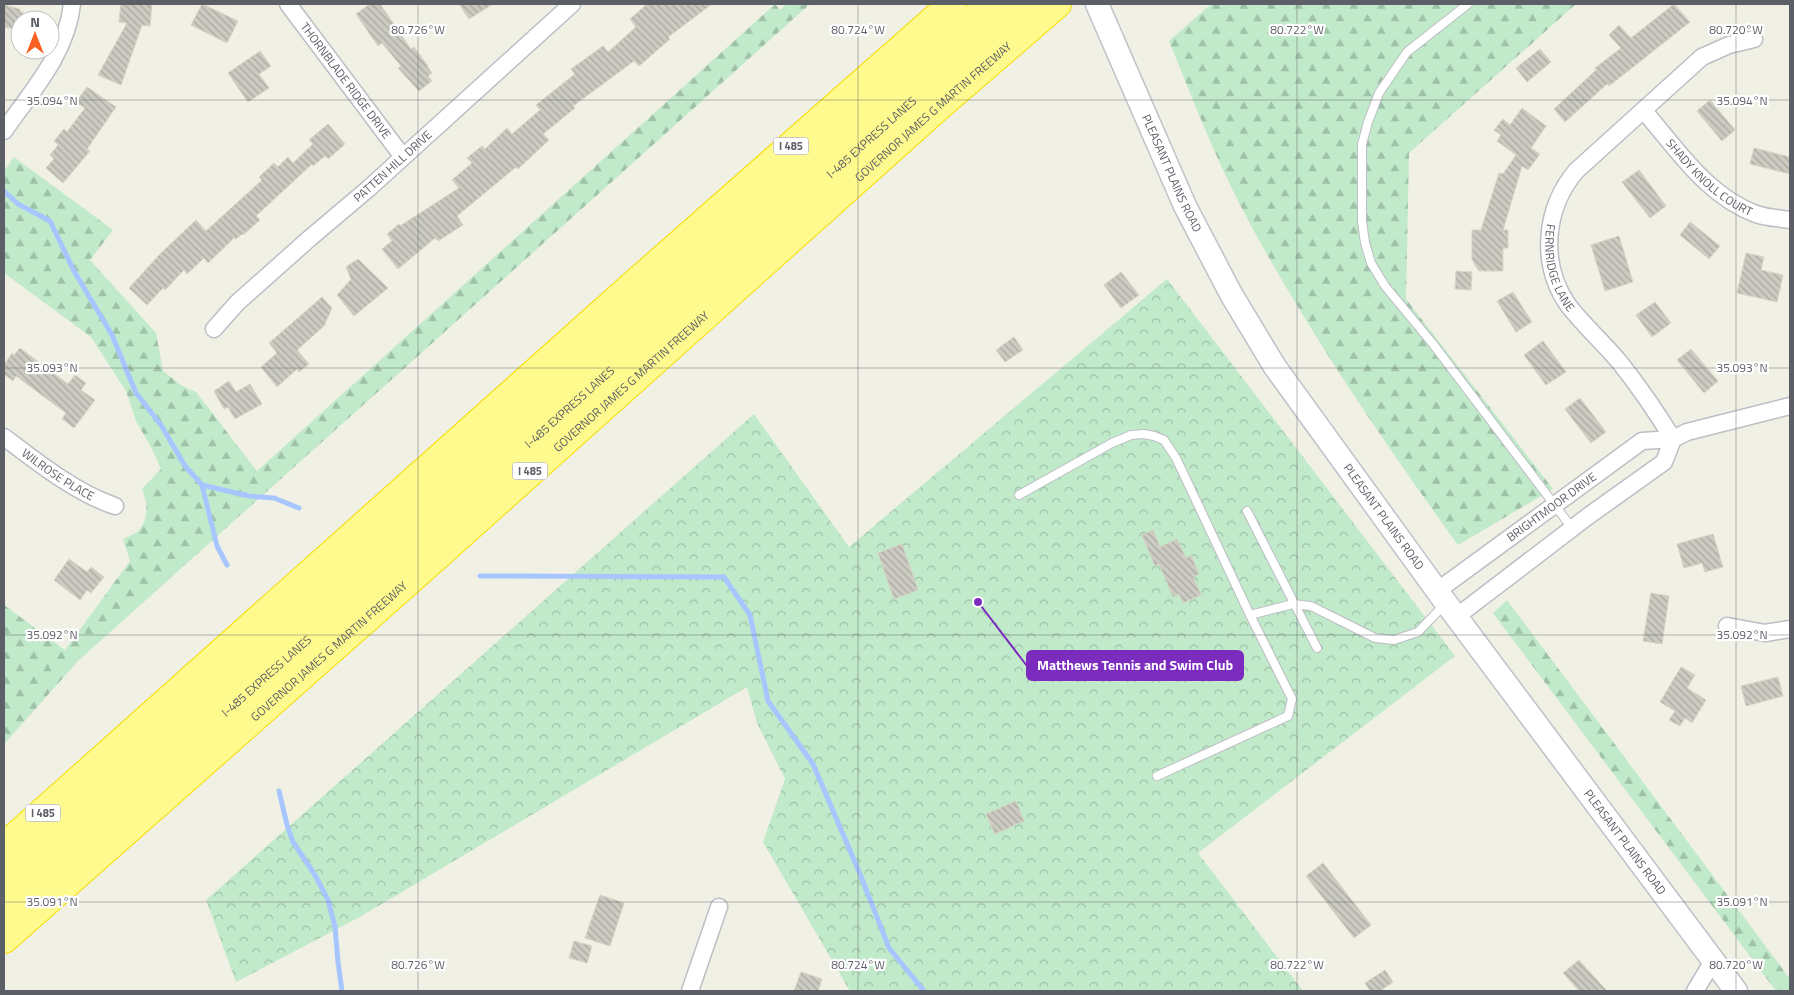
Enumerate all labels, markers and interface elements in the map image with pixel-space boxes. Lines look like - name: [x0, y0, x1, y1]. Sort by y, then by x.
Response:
- north arrow: [10, 10, 60, 60]
- text: N: [30, 11, 40, 32]
- street label: THORNBLADE RIDGE DRIVE: [296, 18, 396, 143]
- text: 80.726°W: [391, 20, 445, 39]
- text: 80.724°W: [831, 20, 885, 39]
- text: 80.722°W: [1270, 20, 1324, 39]
- text: 80.720°W: [1709, 20, 1763, 39]
- street label: GOVERNOR JAMES G MARTIN FREEWAY: [850, 37, 1016, 186]
- text: 35.094°N: [26, 91, 78, 110]
- text: 35.094°N: [1716, 91, 1768, 110]
- street label: I-485 EXPRESS LANES: [822, 92, 921, 183]
- street label: PLEASANT PLAINS ROAD: [1137, 111, 1207, 236]
- street label: PATTEN HILL DRIVE: [349, 125, 436, 207]
- street label: SHADY KNOLL COURT: [1662, 134, 1756, 221]
- road number: I 485: [774, 138, 808, 154]
- street label: FERNRIDGE LANE: [1540, 223, 1580, 316]
- street label: GOVERNOR JAMES G MARTIN FREEWAY: [549, 306, 713, 456]
- text: 35.093°N: [26, 358, 78, 377]
- text: 35.093°N: [1716, 358, 1768, 377]
- street label: I-485 EXPRESS LANES: [520, 361, 619, 453]
- street label: WILROSE PLACE: [18, 444, 98, 505]
- street label: PLEASANT PLAINS ROAD: [1339, 459, 1429, 574]
- road number: I 485: [512, 462, 548, 480]
- street label: BRIGHTMOOR DRIVE: [1502, 467, 1601, 546]
- street label: GOVERNOR JAMES G MARTIN FREEWAY: [246, 576, 412, 726]
- text: 35.092°N: [26, 625, 78, 644]
- text: 35.092°N: [1716, 625, 1768, 644]
- street label: I-485 EXPRESS LANES: [217, 630, 316, 721]
- callout: Matthews Tennis and Swim Club: [1027, 651, 1243, 680]
- text: Matthews Tennis and Swim Club: [1037, 654, 1233, 675]
- street label: PLEASANT PLAINS ROAD: [1579, 785, 1671, 899]
- road number: I 485: [26, 804, 60, 821]
- text: 35.091°N: [26, 892, 78, 911]
- text: 35.091°N: [1716, 892, 1768, 911]
- text: 80.726°W: [391, 955, 445, 974]
- text: 80.724°W: [831, 955, 885, 974]
- text: 80.722°W: [1270, 955, 1324, 974]
- text: 80.720°W: [1709, 955, 1763, 974]

